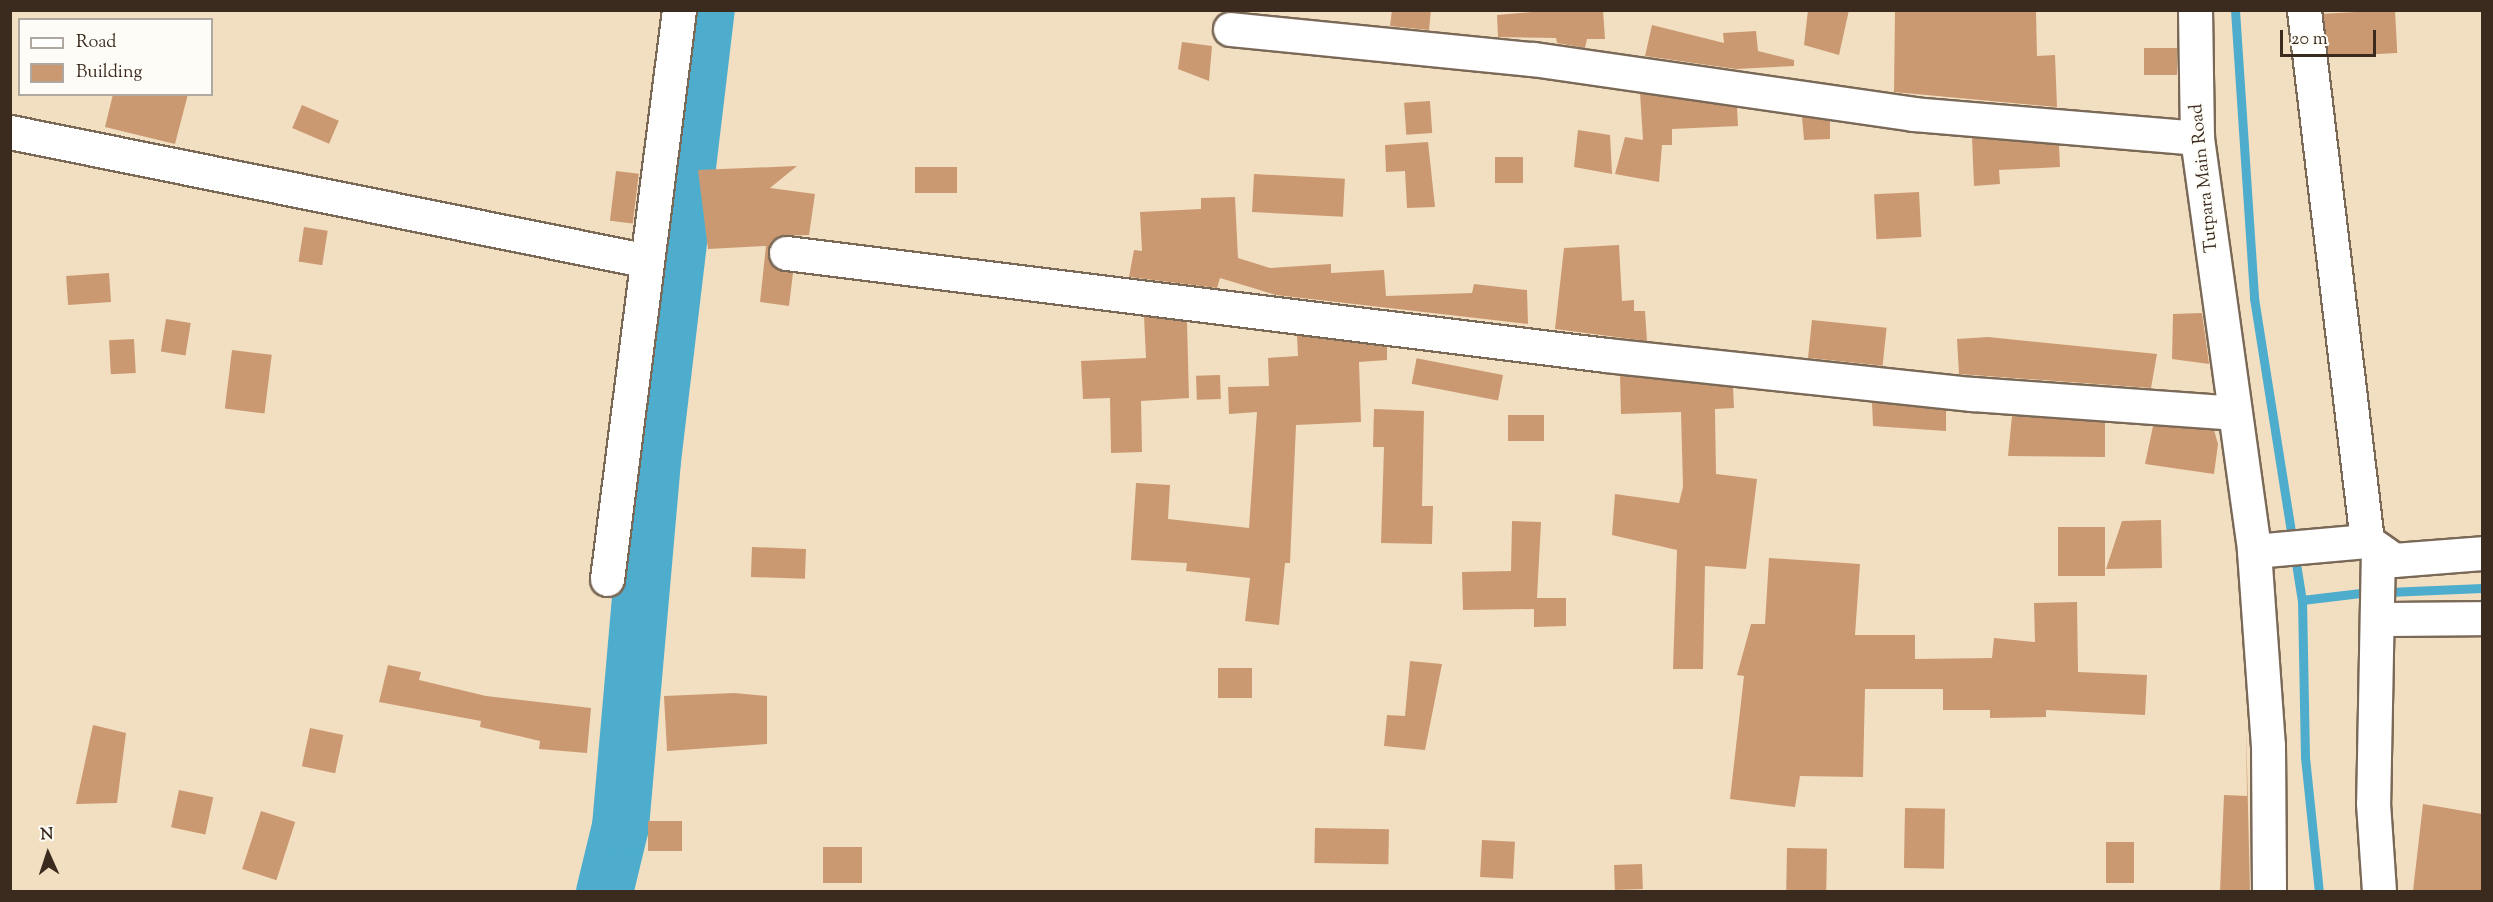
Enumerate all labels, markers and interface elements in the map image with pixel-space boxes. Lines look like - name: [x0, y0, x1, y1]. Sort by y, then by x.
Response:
- legend: [18, 18, 213, 96]
- scale bar: [2283, 18, 2379, 56]
- text: 20 m: [2291, 27, 2328, 53]
- text: Road: [76, 30, 116, 56]
- text: Building: [76, 60, 142, 86]
- street label: Tutpara Main Road: [2186, 103, 2224, 253]
- north arrow: [18, 824, 78, 884]
- text: N: [40, 824, 54, 847]

